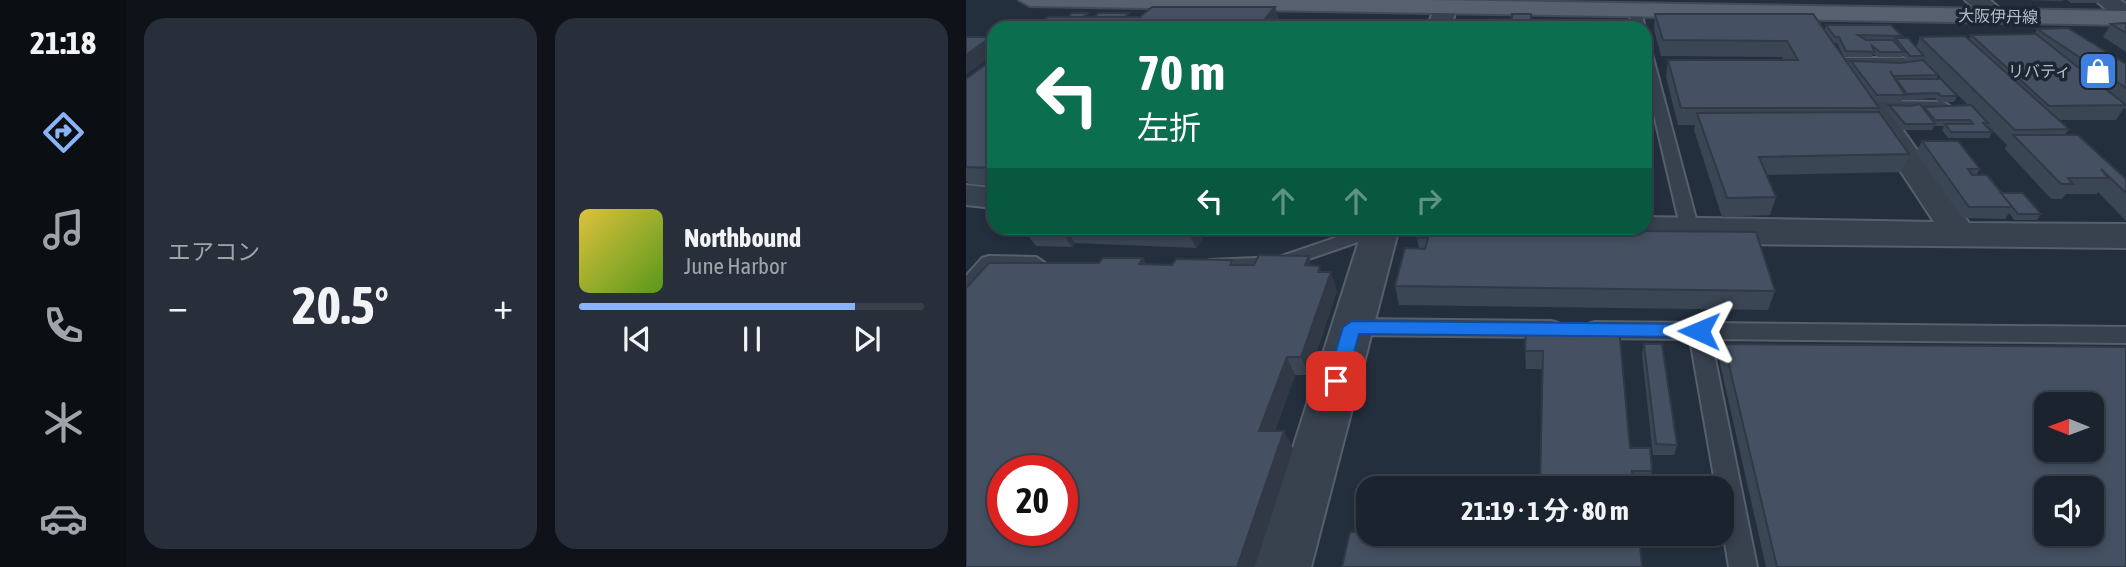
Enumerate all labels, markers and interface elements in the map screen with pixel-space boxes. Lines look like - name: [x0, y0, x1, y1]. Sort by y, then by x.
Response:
- street label: 大阪伊丹線: [1958, 6, 2038, 26]
- text: 21:18: [30, 24, 96, 61]
- text: 70 m: [1137, 44, 1225, 100]
- icon: left: [1022, 49, 1113, 140]
- shop icon: リバティ: [2077, 50, 2119, 92]
- place label: リバティ: [2008, 62, 2071, 80]
- icon: directions: [39, 108, 88, 157]
- text: 左折: [1137, 109, 1201, 146]
- icon: left: [1191, 182, 1229, 220]
- icon: ahead: [1264, 182, 1302, 220]
- icon: ahead: [1337, 182, 1375, 220]
- icon: right: [1410, 182, 1448, 220]
- icon: music: [39, 205, 88, 254]
- text: Northbound: [684, 223, 801, 253]
- text: エアコン: [168, 239, 260, 265]
- text: June Harbor: [684, 253, 787, 279]
- text: 20.5°: [292, 275, 389, 335]
- text: −: [168, 284, 188, 327]
- text: +: [493, 284, 513, 327]
- position arrow: [1662, 294, 1736, 368]
- icon: phone: [39, 301, 88, 350]
- icon: previous: [618, 320, 656, 358]
- icon: pause: [733, 320, 771, 358]
- icon: next: [848, 320, 886, 358]
- pin: [1306, 351, 1366, 411]
- icon: arrive: [1317, 362, 1355, 400]
- north arrow: [2034, 392, 2104, 462]
- map controls: [2034, 392, 2104, 546]
- icon: climate: [39, 398, 88, 447]
- speed limit sign: 20: [987, 455, 1078, 546]
- button: sound: [2034, 476, 2104, 546]
- icon: car: [39, 494, 88, 543]
- text: 21:19 · 1 分 · 80 m: [1461, 496, 1629, 526]

